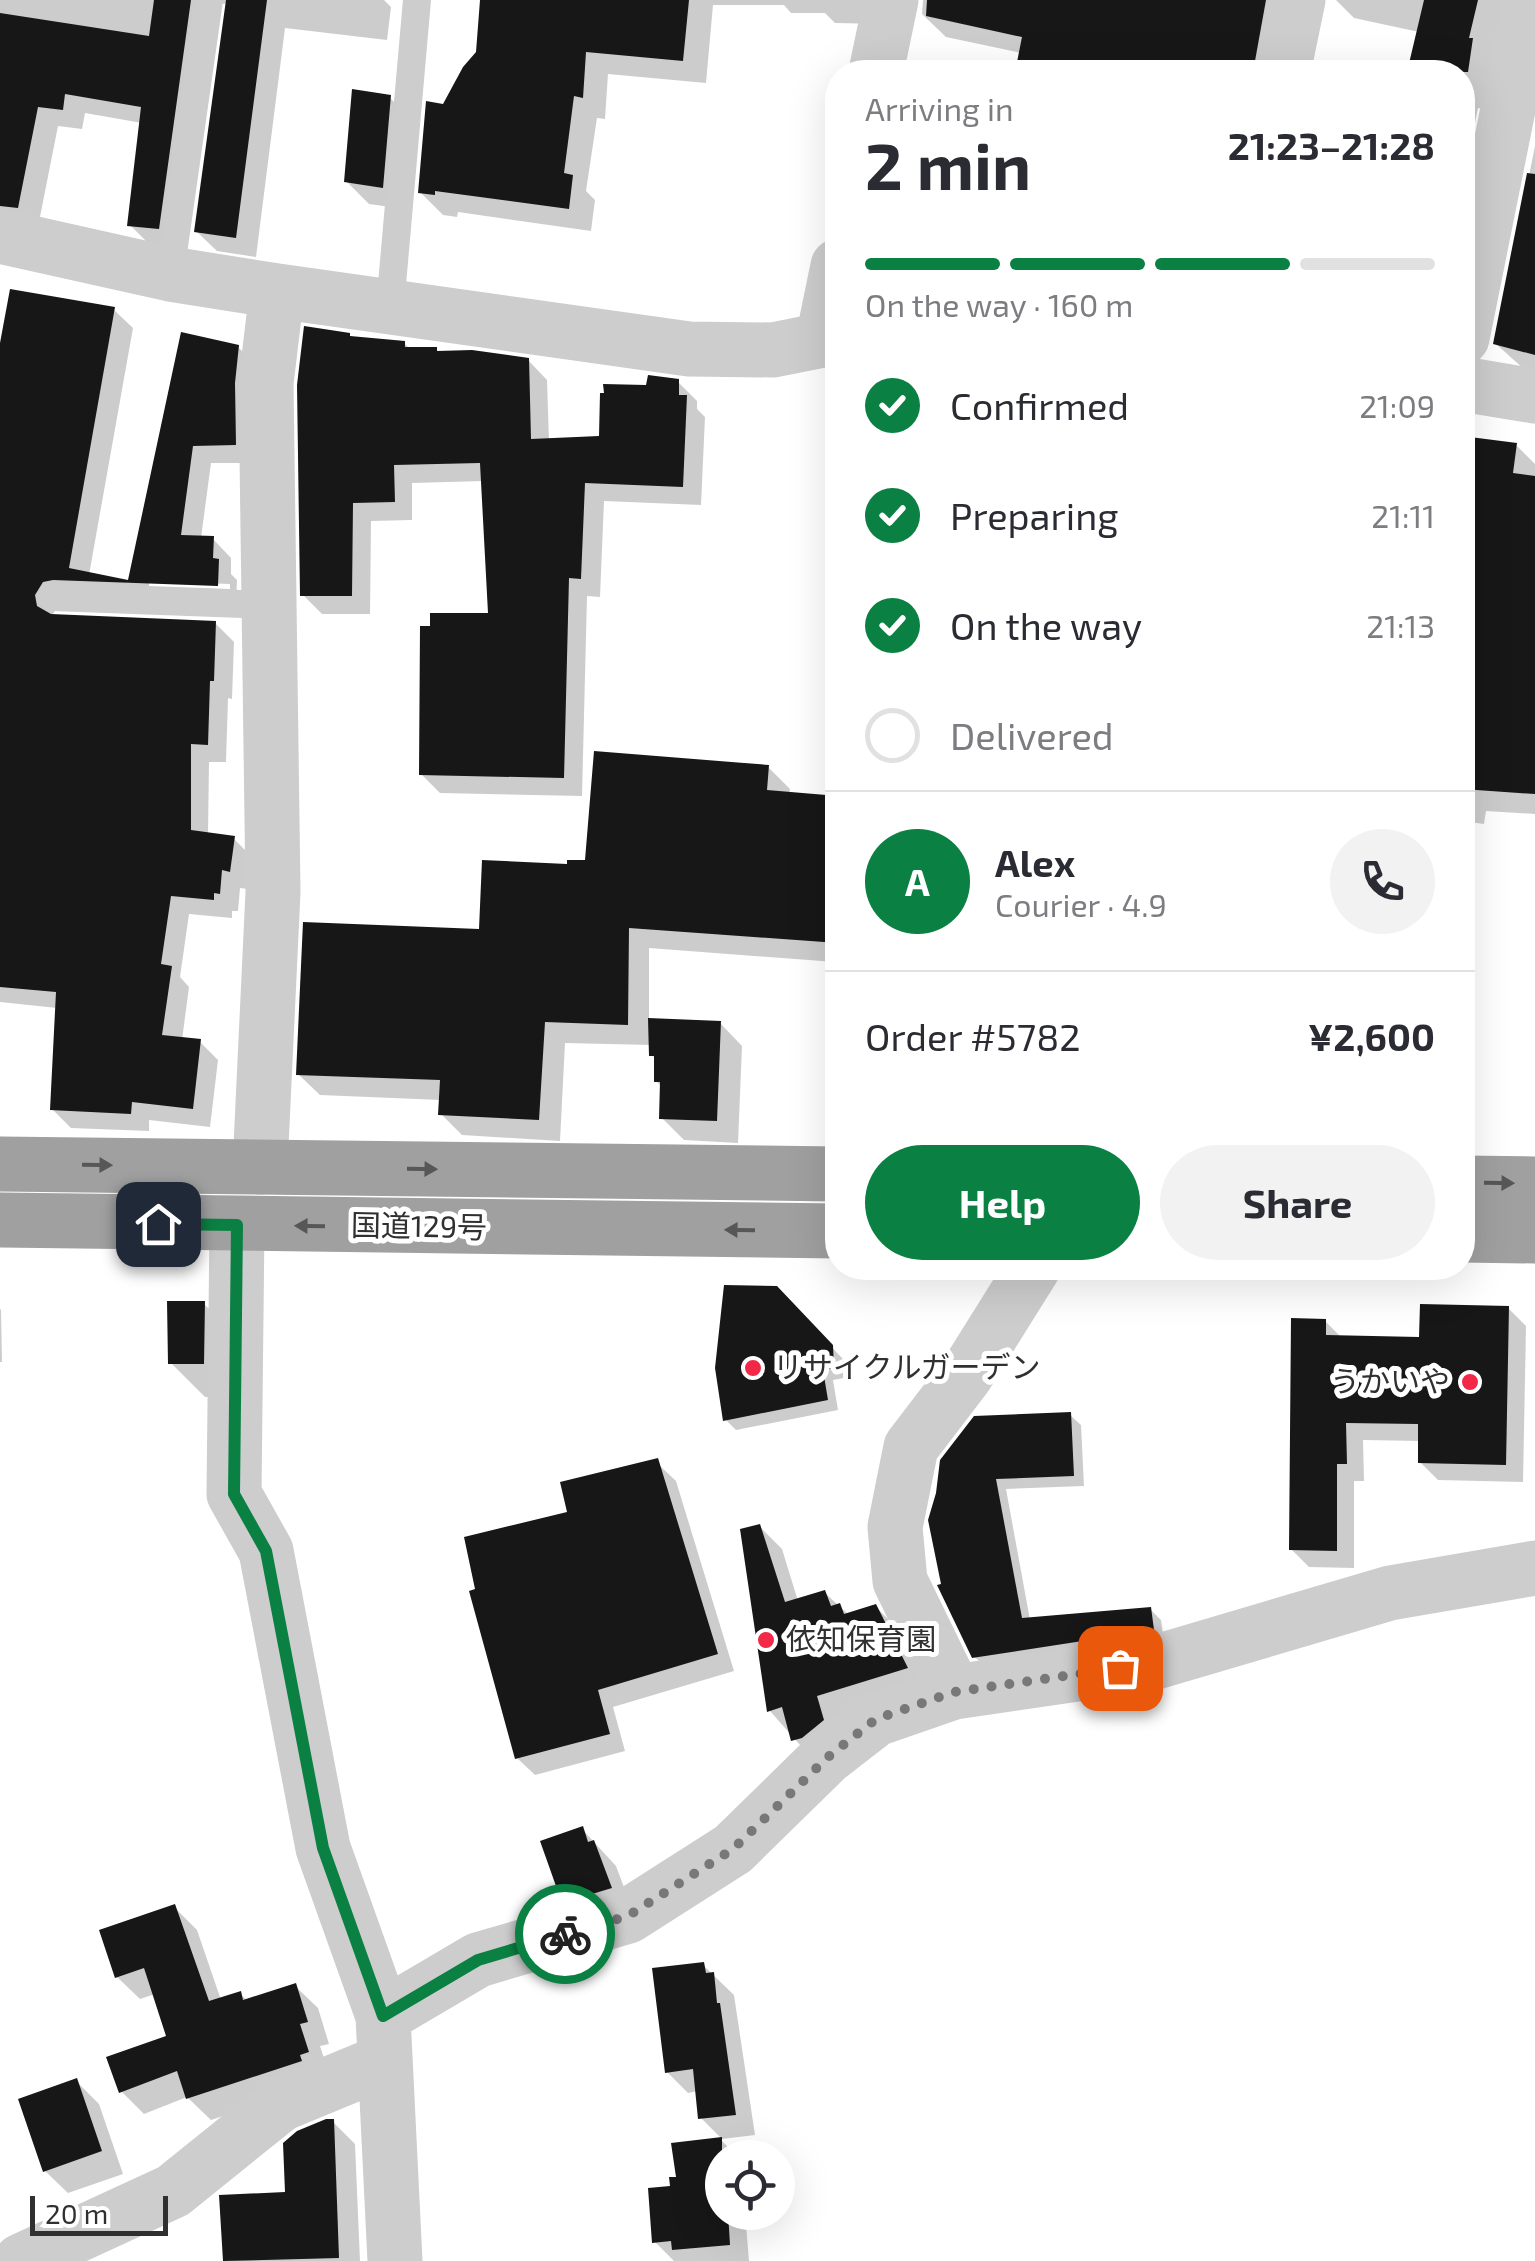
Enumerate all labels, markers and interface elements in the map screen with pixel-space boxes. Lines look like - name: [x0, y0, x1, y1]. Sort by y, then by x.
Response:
- text: Arriving in: [865, 89, 1014, 127]
- text: 21:23–21:28: [1228, 122, 1435, 168]
- text: 2 min: [865, 125, 1031, 203]
- text: On the way · 160 m: [865, 285, 1133, 323]
- icon: check: [865, 378, 920, 433]
- text: Confirmed: [950, 382, 1129, 428]
- text: 21:09: [1359, 386, 1435, 424]
- icon: check: [865, 488, 920, 543]
- text: Preparing: [950, 492, 1118, 538]
- text: 21:11: [1371, 496, 1435, 534]
- icon: check: [865, 598, 920, 653]
- text: On the way: [950, 602, 1142, 648]
- text: 21:13: [1366, 606, 1435, 644]
- text: Delivered: [950, 712, 1114, 758]
- button: phone: [1330, 829, 1435, 934]
- text: Alex: [995, 839, 1075, 885]
- text: A: [905, 858, 930, 904]
- text: Courier · 4.9: [995, 885, 1167, 923]
- text: Order #5782: [865, 1013, 1081, 1059]
- text: ¥2,600: [1308, 1013, 1435, 1059]
- button: Help: [865, 1145, 1140, 1260]
- button: Share: [1160, 1145, 1435, 1260]
- one-way arrow: [82, 1157, 114, 1173]
- one-way arrow: [407, 1161, 439, 1177]
- one-way arrow: [1483, 1175, 1515, 1191]
- pin: [116, 1182, 201, 1267]
- icon: home: [131, 1197, 186, 1252]
- street label: 国道129号: [351, 1206, 487, 1244]
- one-way arrow: [294, 1217, 326, 1233]
- one-way arrow: [724, 1222, 756, 1238]
- place label: リサイクルガーデン: [773, 1348, 1041, 1384]
- marker: リサイクルガーデン: [742, 1357, 764, 1379]
- place label: うかいや: [1330, 1362, 1450, 1398]
- marker: うかいや: [1459, 1371, 1481, 1393]
- place label: 依知保育園: [786, 1620, 936, 1656]
- pin: [1078, 1626, 1163, 1711]
- marker: 依知保育園: [755, 1629, 777, 1651]
- icon: bag: [1093, 1641, 1148, 1696]
- courier: [515, 1884, 615, 1984]
- icon: bike: [538, 1907, 593, 1962]
- map controls: [705, 2140, 795, 2230]
- button: locate: [705, 2140, 795, 2230]
- scale bar: [30, 2191, 168, 2236]
- text: 20 m: [45, 2196, 108, 2230]

